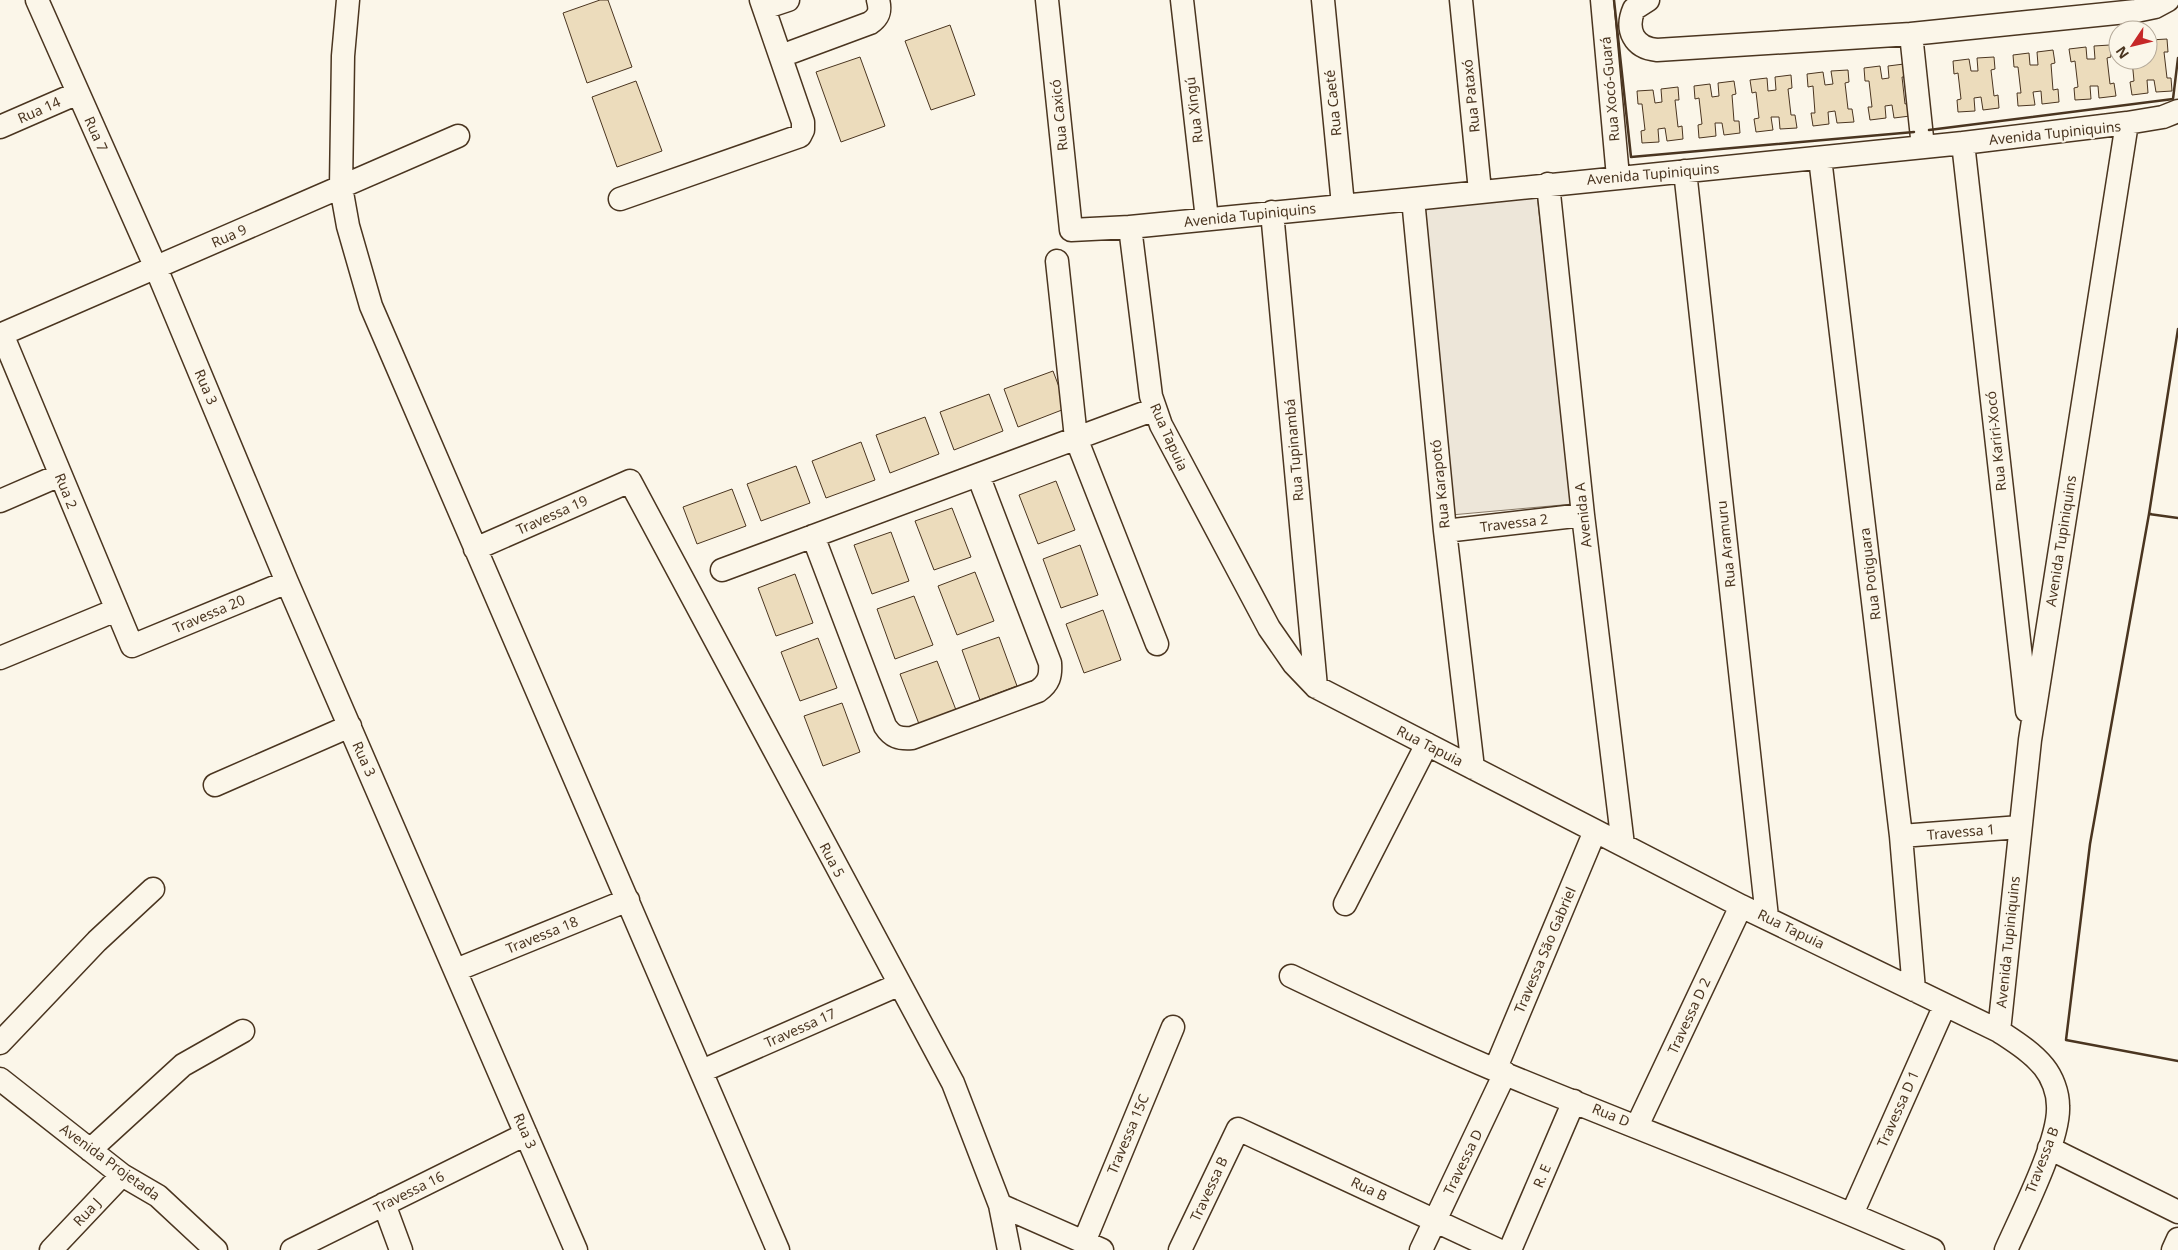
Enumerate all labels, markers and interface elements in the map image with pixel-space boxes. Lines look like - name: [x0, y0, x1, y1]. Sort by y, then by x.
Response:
- north arrow: [2108, 20, 2158, 70]
- street label: Rua Xocó-Guará: [1595, 36, 1624, 142]
- text: N: [2111, 43, 2133, 63]
- street label: Rua Pataxó: [1457, 58, 1484, 134]
- street label: Rua Caeté: [1320, 69, 1345, 137]
- street label: Rua Xingú: [1180, 76, 1207, 144]
- street label: Rua Caxicó: [1045, 78, 1072, 152]
- street label: Rua 14: [14, 92, 63, 127]
- street label: Rua 7: [80, 113, 113, 155]
- street label: Avenida Tupiniquins: [1988, 116, 2122, 149]
- street label: Avenida Tupiniquins: [1586, 158, 1720, 189]
- street label: Avenida Tupiniquins: [1183, 198, 1317, 231]
- street label: Rua 9: [208, 219, 250, 252]
- street label: Rua 3: [191, 366, 222, 407]
- street label: Rua Kariri-Xocó: [1981, 390, 2010, 492]
- street label: Rua Tupinambá: [1280, 398, 1307, 502]
- street label: Rua Tapuia: [1146, 400, 1193, 474]
- street label: Rua Karapotó: [1425, 439, 1454, 529]
- street label: Rua 2: [51, 470, 82, 511]
- street label: Avenida Tupiniquins: [2041, 474, 2080, 608]
- street label: Avenida A: [1570, 482, 1595, 549]
- street label: Travessa 19: [513, 490, 591, 539]
- street label: Rua Aramuru: [1711, 500, 1740, 588]
- street label: Travessa 2: [1479, 509, 1549, 536]
- street label: Rua Potiguara: [1854, 527, 1885, 621]
- street label: Travessa 20: [170, 590, 248, 637]
- street label: Rua Tapuia: [1394, 721, 1467, 770]
- street label: Rua 3: [348, 738, 381, 780]
- street label: Travessa 1: [1926, 819, 1996, 844]
- street label: Rua 5: [815, 839, 849, 881]
- street label: Avenida Tupiniquins: [1991, 875, 2024, 1009]
- street label: Travessa São Gabriel: [1509, 884, 1580, 1016]
- street label: Rua Tapuia: [1755, 904, 1828, 953]
- street label: Travessa 18: [503, 911, 581, 958]
- street label: Travessa D 2: [1663, 975, 1715, 1057]
- street label: Travessa 17: [761, 1003, 839, 1052]
- street label: Travessa D 1: [1872, 1067, 1923, 1150]
- street label: Travessa 15C: [1102, 1091, 1153, 1177]
- street label: Rua D: [1590, 1098, 1633, 1131]
- street label: Rua 3: [510, 1110, 541, 1151]
- street label: Avenida Projetada: [56, 1119, 164, 1204]
- street label: Travessa B: [2020, 1124, 2063, 1196]
- street label: Travessa D: [1439, 1126, 1487, 1198]
- street label: Travessa B: [1185, 1153, 1232, 1224]
- street label: R. E: [1528, 1161, 1555, 1191]
- street label: Travessa 16: [370, 1166, 447, 1217]
- street label: Rua B: [1348, 1172, 1390, 1205]
- street label: Rua J: [69, 1193, 105, 1230]

